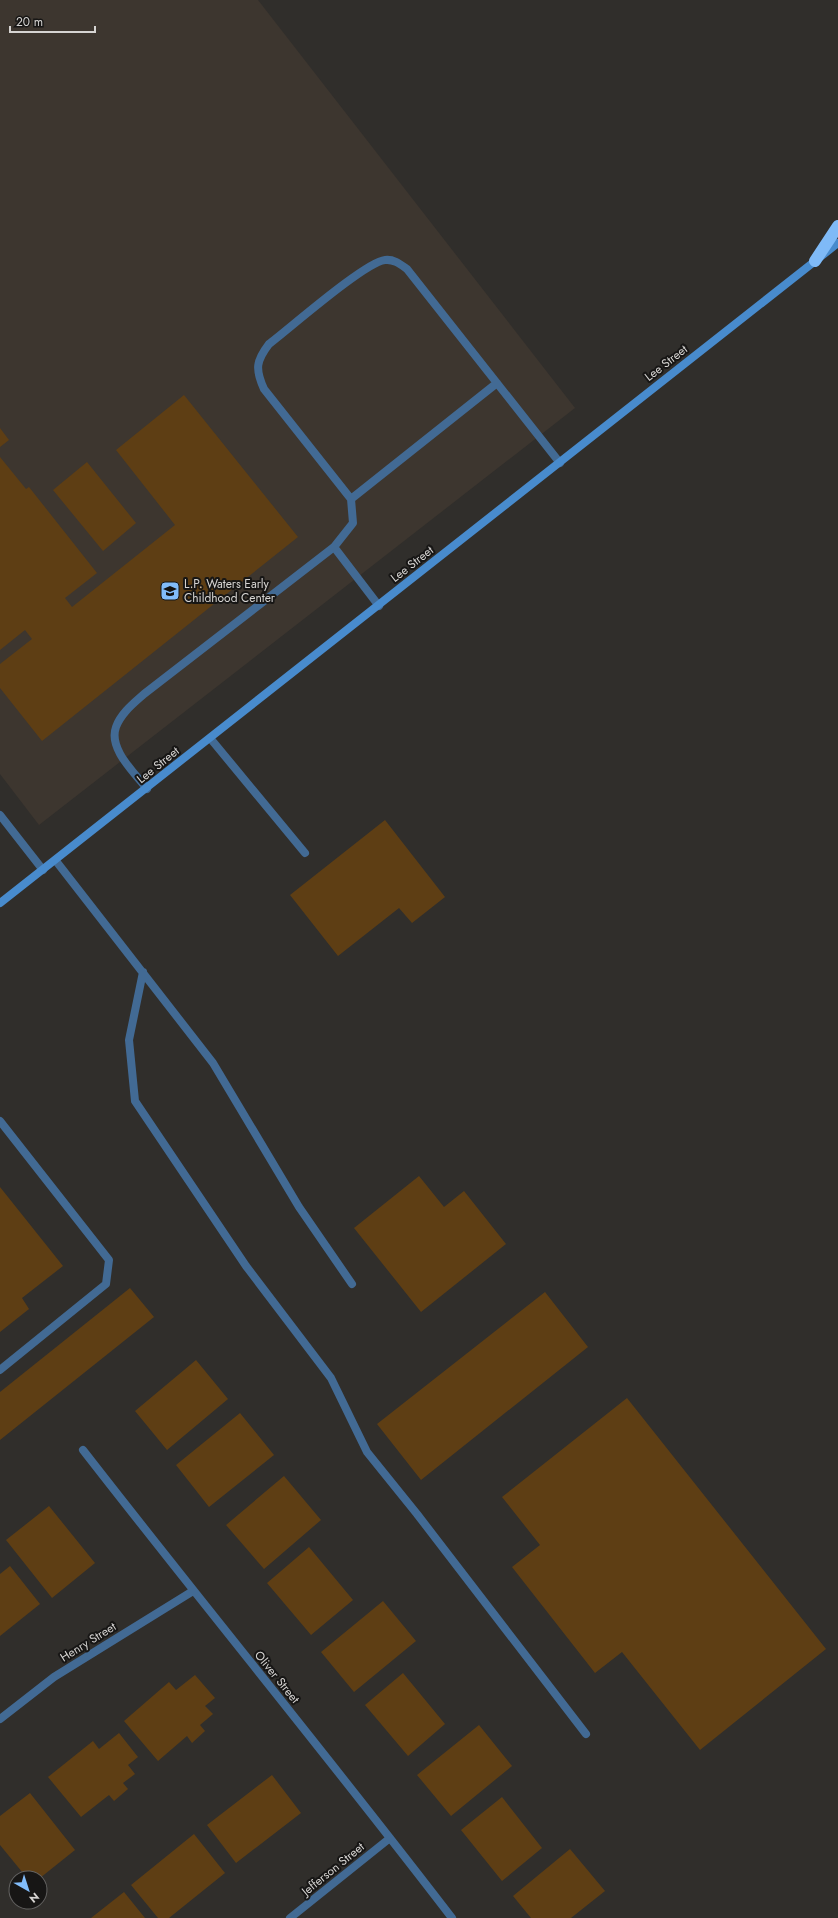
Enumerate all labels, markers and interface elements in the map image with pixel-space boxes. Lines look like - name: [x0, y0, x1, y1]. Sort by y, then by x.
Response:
- scale bar: [10, 8, 95, 34]
- text: 20 m: [16, 13, 43, 31]
- street label: Lee Street: [641, 340, 691, 385]
- street label: Lee Street: [387, 541, 437, 586]
- place label: L.P. Waters Early Childhood Center: [184, 575, 276, 607]
- school or university icon: L.P. Waters Early Childhood Center: [159, 580, 181, 602]
- street label: Lee Street: [133, 742, 183, 788]
- street label: Henry Street: [56, 1618, 120, 1666]
- street label: Oliver Street: [250, 1647, 304, 1707]
- street label: Jefferson Street: [296, 1838, 368, 1901]
- north arrow: [8, 1870, 48, 1910]
- text: N: [26, 1889, 43, 1907]

